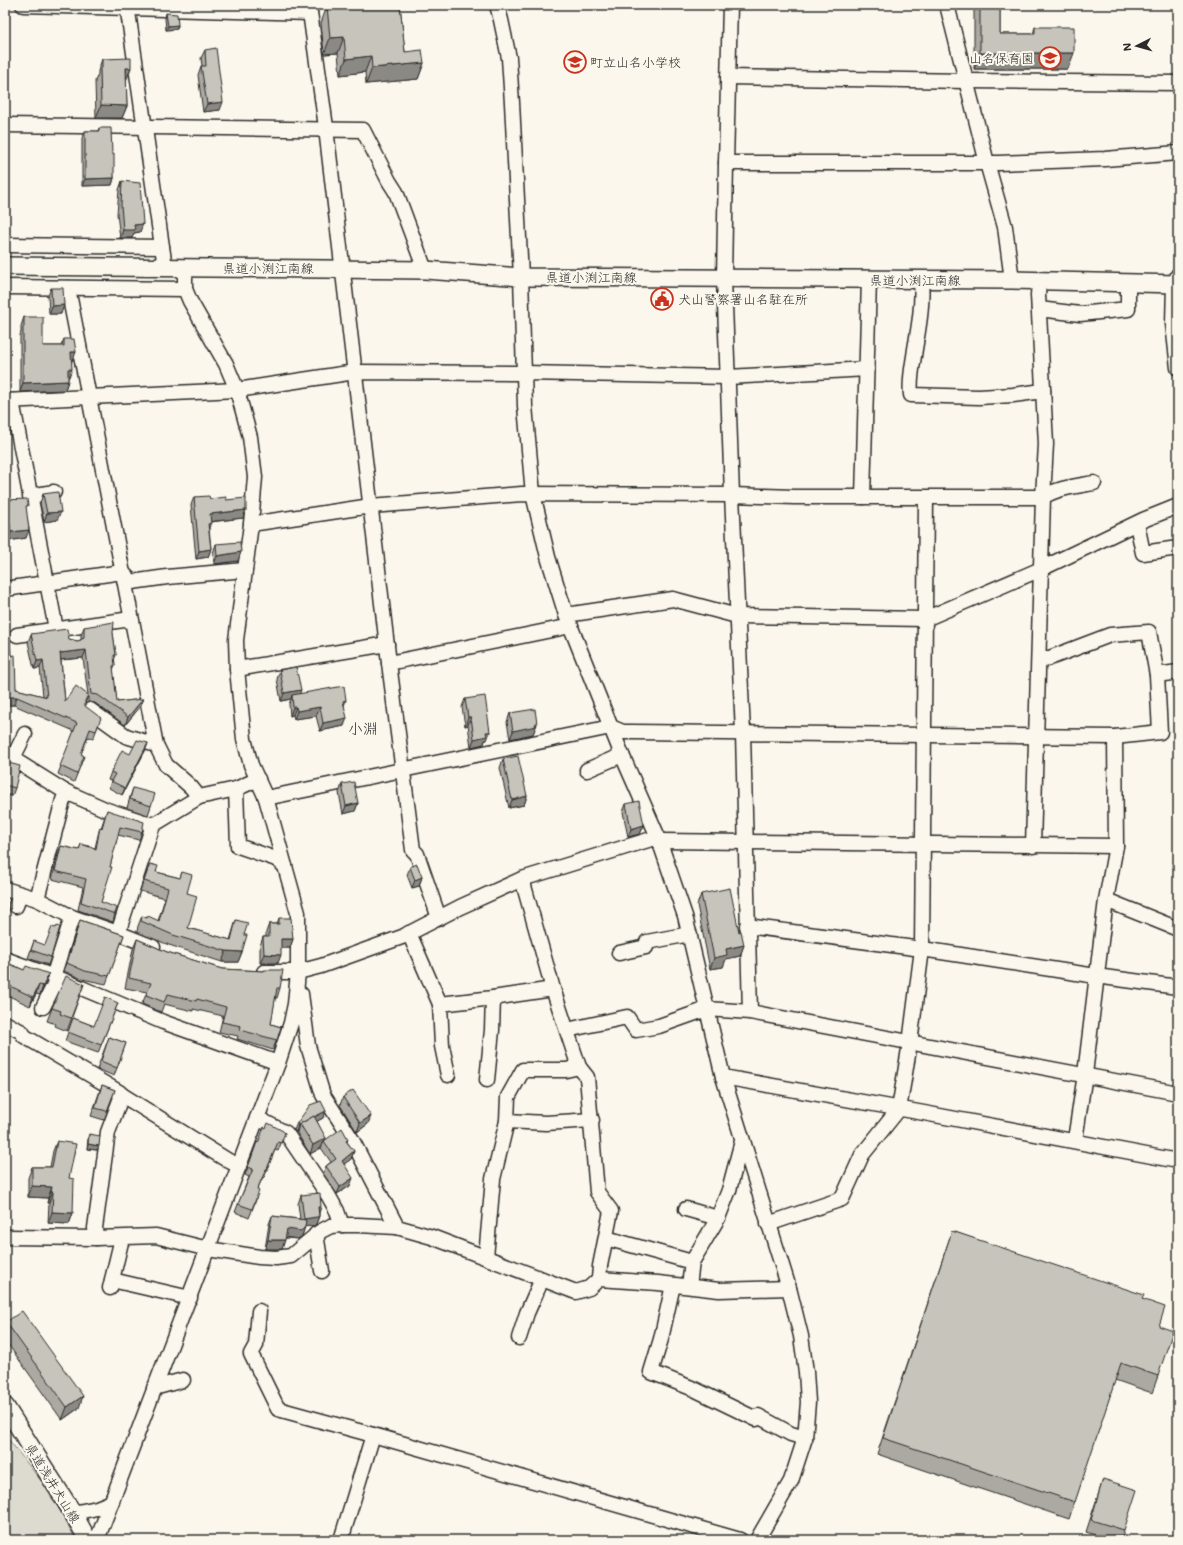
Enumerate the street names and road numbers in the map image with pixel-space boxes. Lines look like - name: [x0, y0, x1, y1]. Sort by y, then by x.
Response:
- street label: 県道小渕江南線: [222, 259, 314, 276]
- street label: 県道小渕江南線: [545, 268, 637, 285]
- street label: 県道小渕江南線: [869, 271, 961, 288]
- street label: 県道浅井犬山線: [22, 1440, 85, 1527]

